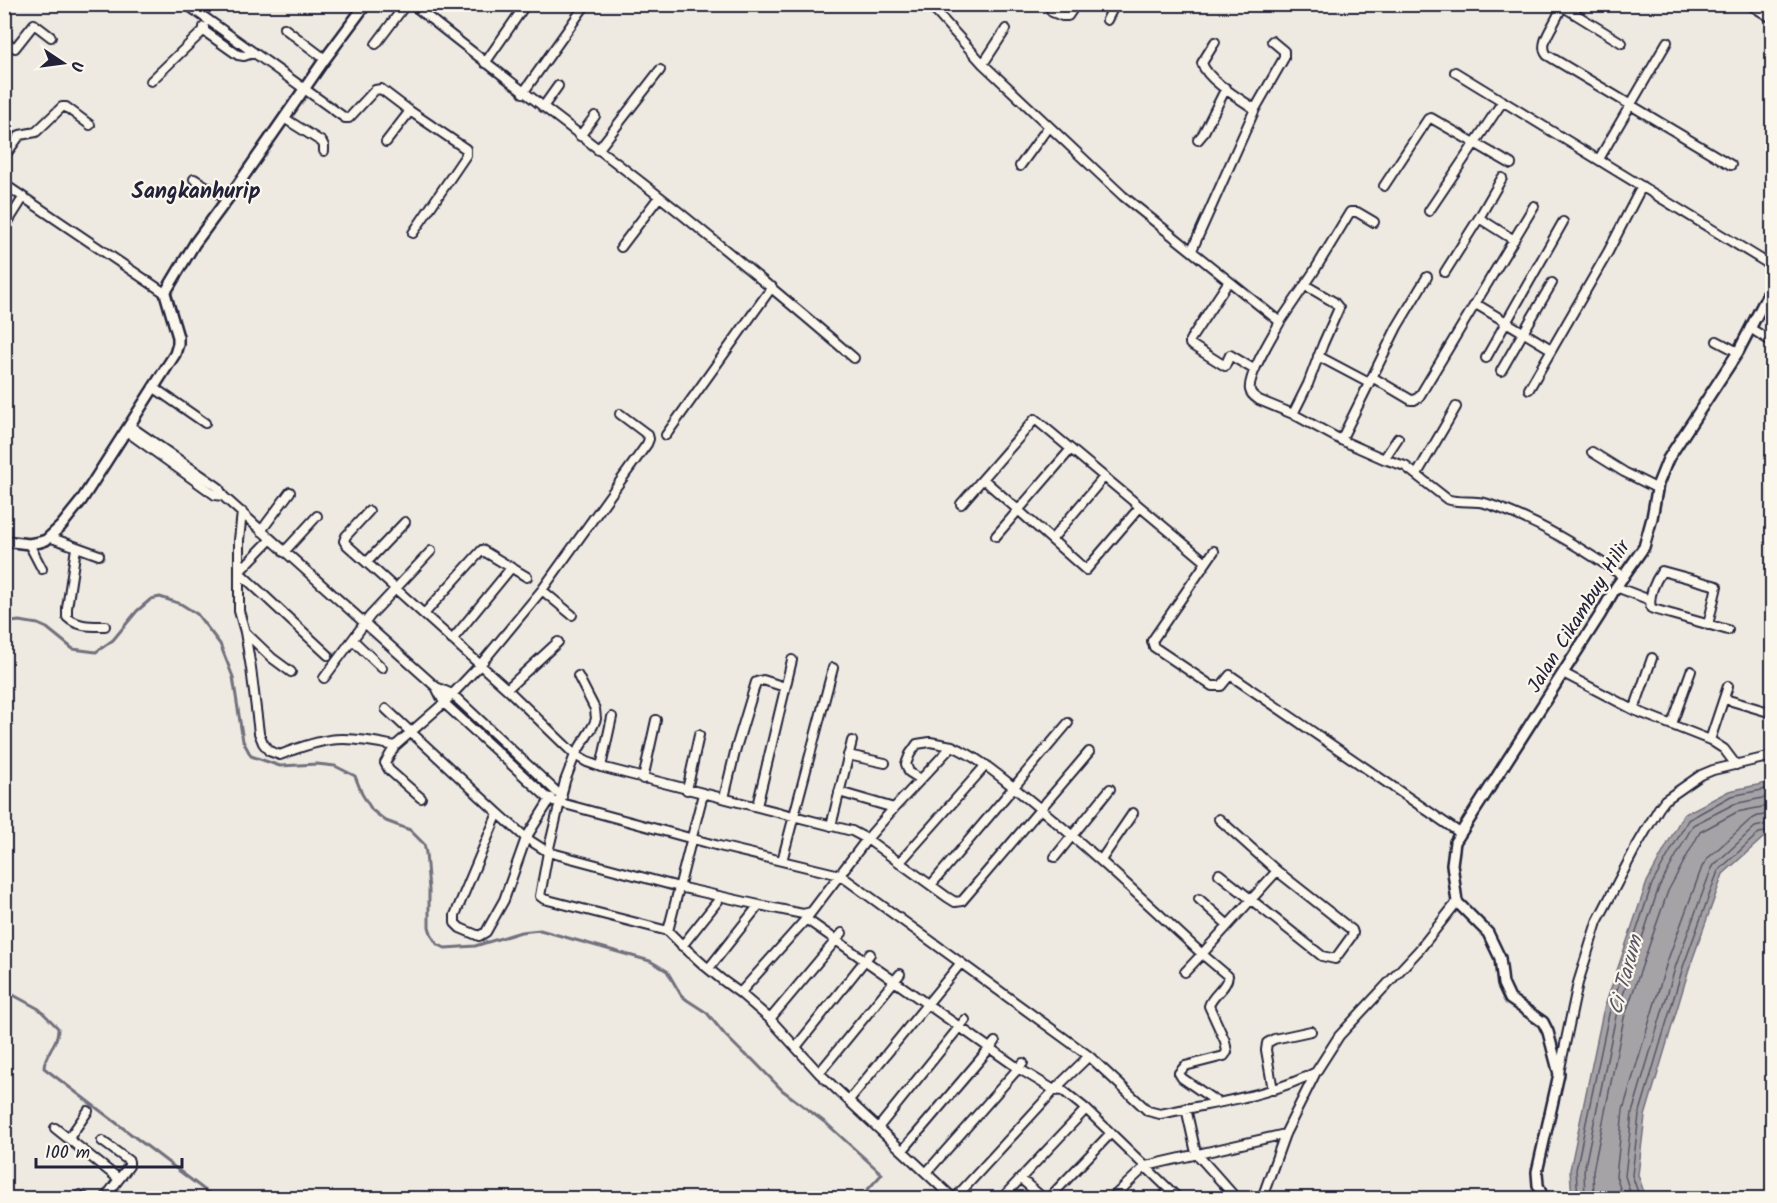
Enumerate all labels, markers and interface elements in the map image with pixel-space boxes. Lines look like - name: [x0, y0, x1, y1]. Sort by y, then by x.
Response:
- north arrow: [33, 33, 93, 93]
- text: U: [63, 59, 89, 74]
- district label: Sangkanhurip: [132, 175, 261, 210]
- street label: Jalan Cikambuy Hilir: [1520, 533, 1640, 700]
- water label: Ci Tarum: [1600, 930, 1653, 1019]
- scale bar: [36, 1131, 182, 1169]
- text: 100 m: [45, 1139, 90, 1168]

